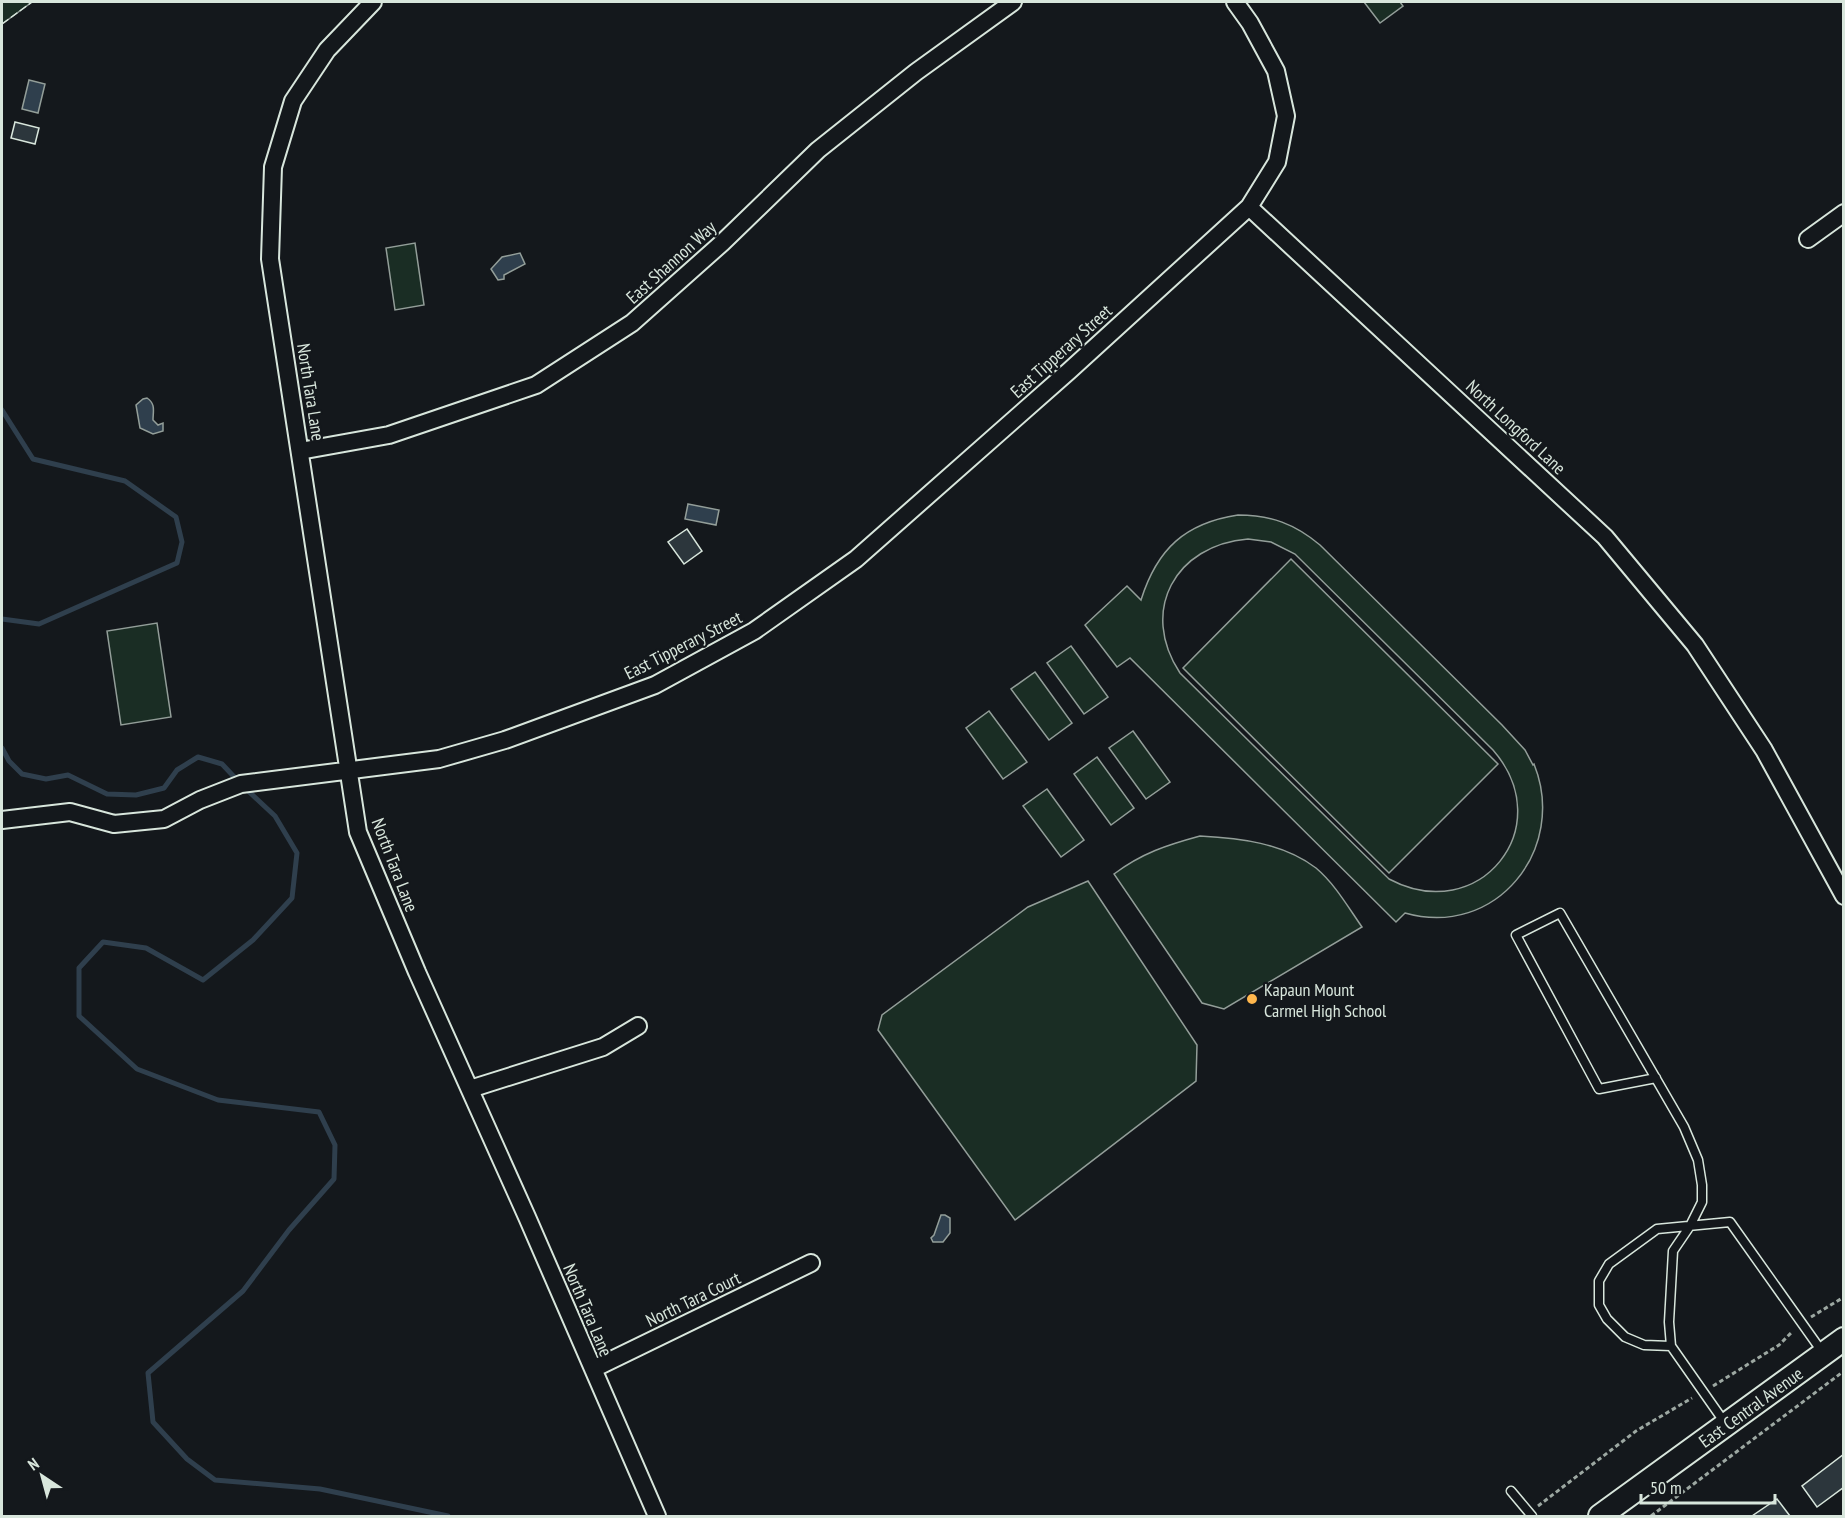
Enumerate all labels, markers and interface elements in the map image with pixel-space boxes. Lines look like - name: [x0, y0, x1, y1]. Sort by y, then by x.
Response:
- street label: East Shannon Way: [621, 215, 721, 308]
- street label: East Tipperary Street: [1005, 299, 1117, 403]
- street label: North Tara Lane: [292, 342, 330, 442]
- street label: North Longford Lane: [1461, 375, 1571, 479]
- street label: East Tipperary Street: [620, 606, 746, 684]
- street label: North Tara Lane: [367, 815, 423, 915]
- place label: Kapaun Mount Carmel High School: [1264, 978, 1387, 1022]
- marker: Kapaun Mount Carmel High School: [1245, 992, 1259, 1006]
- street label: North Tara Lane: [558, 1260, 618, 1360]
- street label: North Tara Court: [642, 1266, 744, 1332]
- street label: East Central Avenue: [1694, 1361, 1807, 1452]
- north arrow: [12, 1446, 72, 1506]
- text: N: [24, 1453, 43, 1474]
- scale bar: [1641, 1467, 1774, 1505]
- text: 50 m: [1650, 1476, 1682, 1499]

